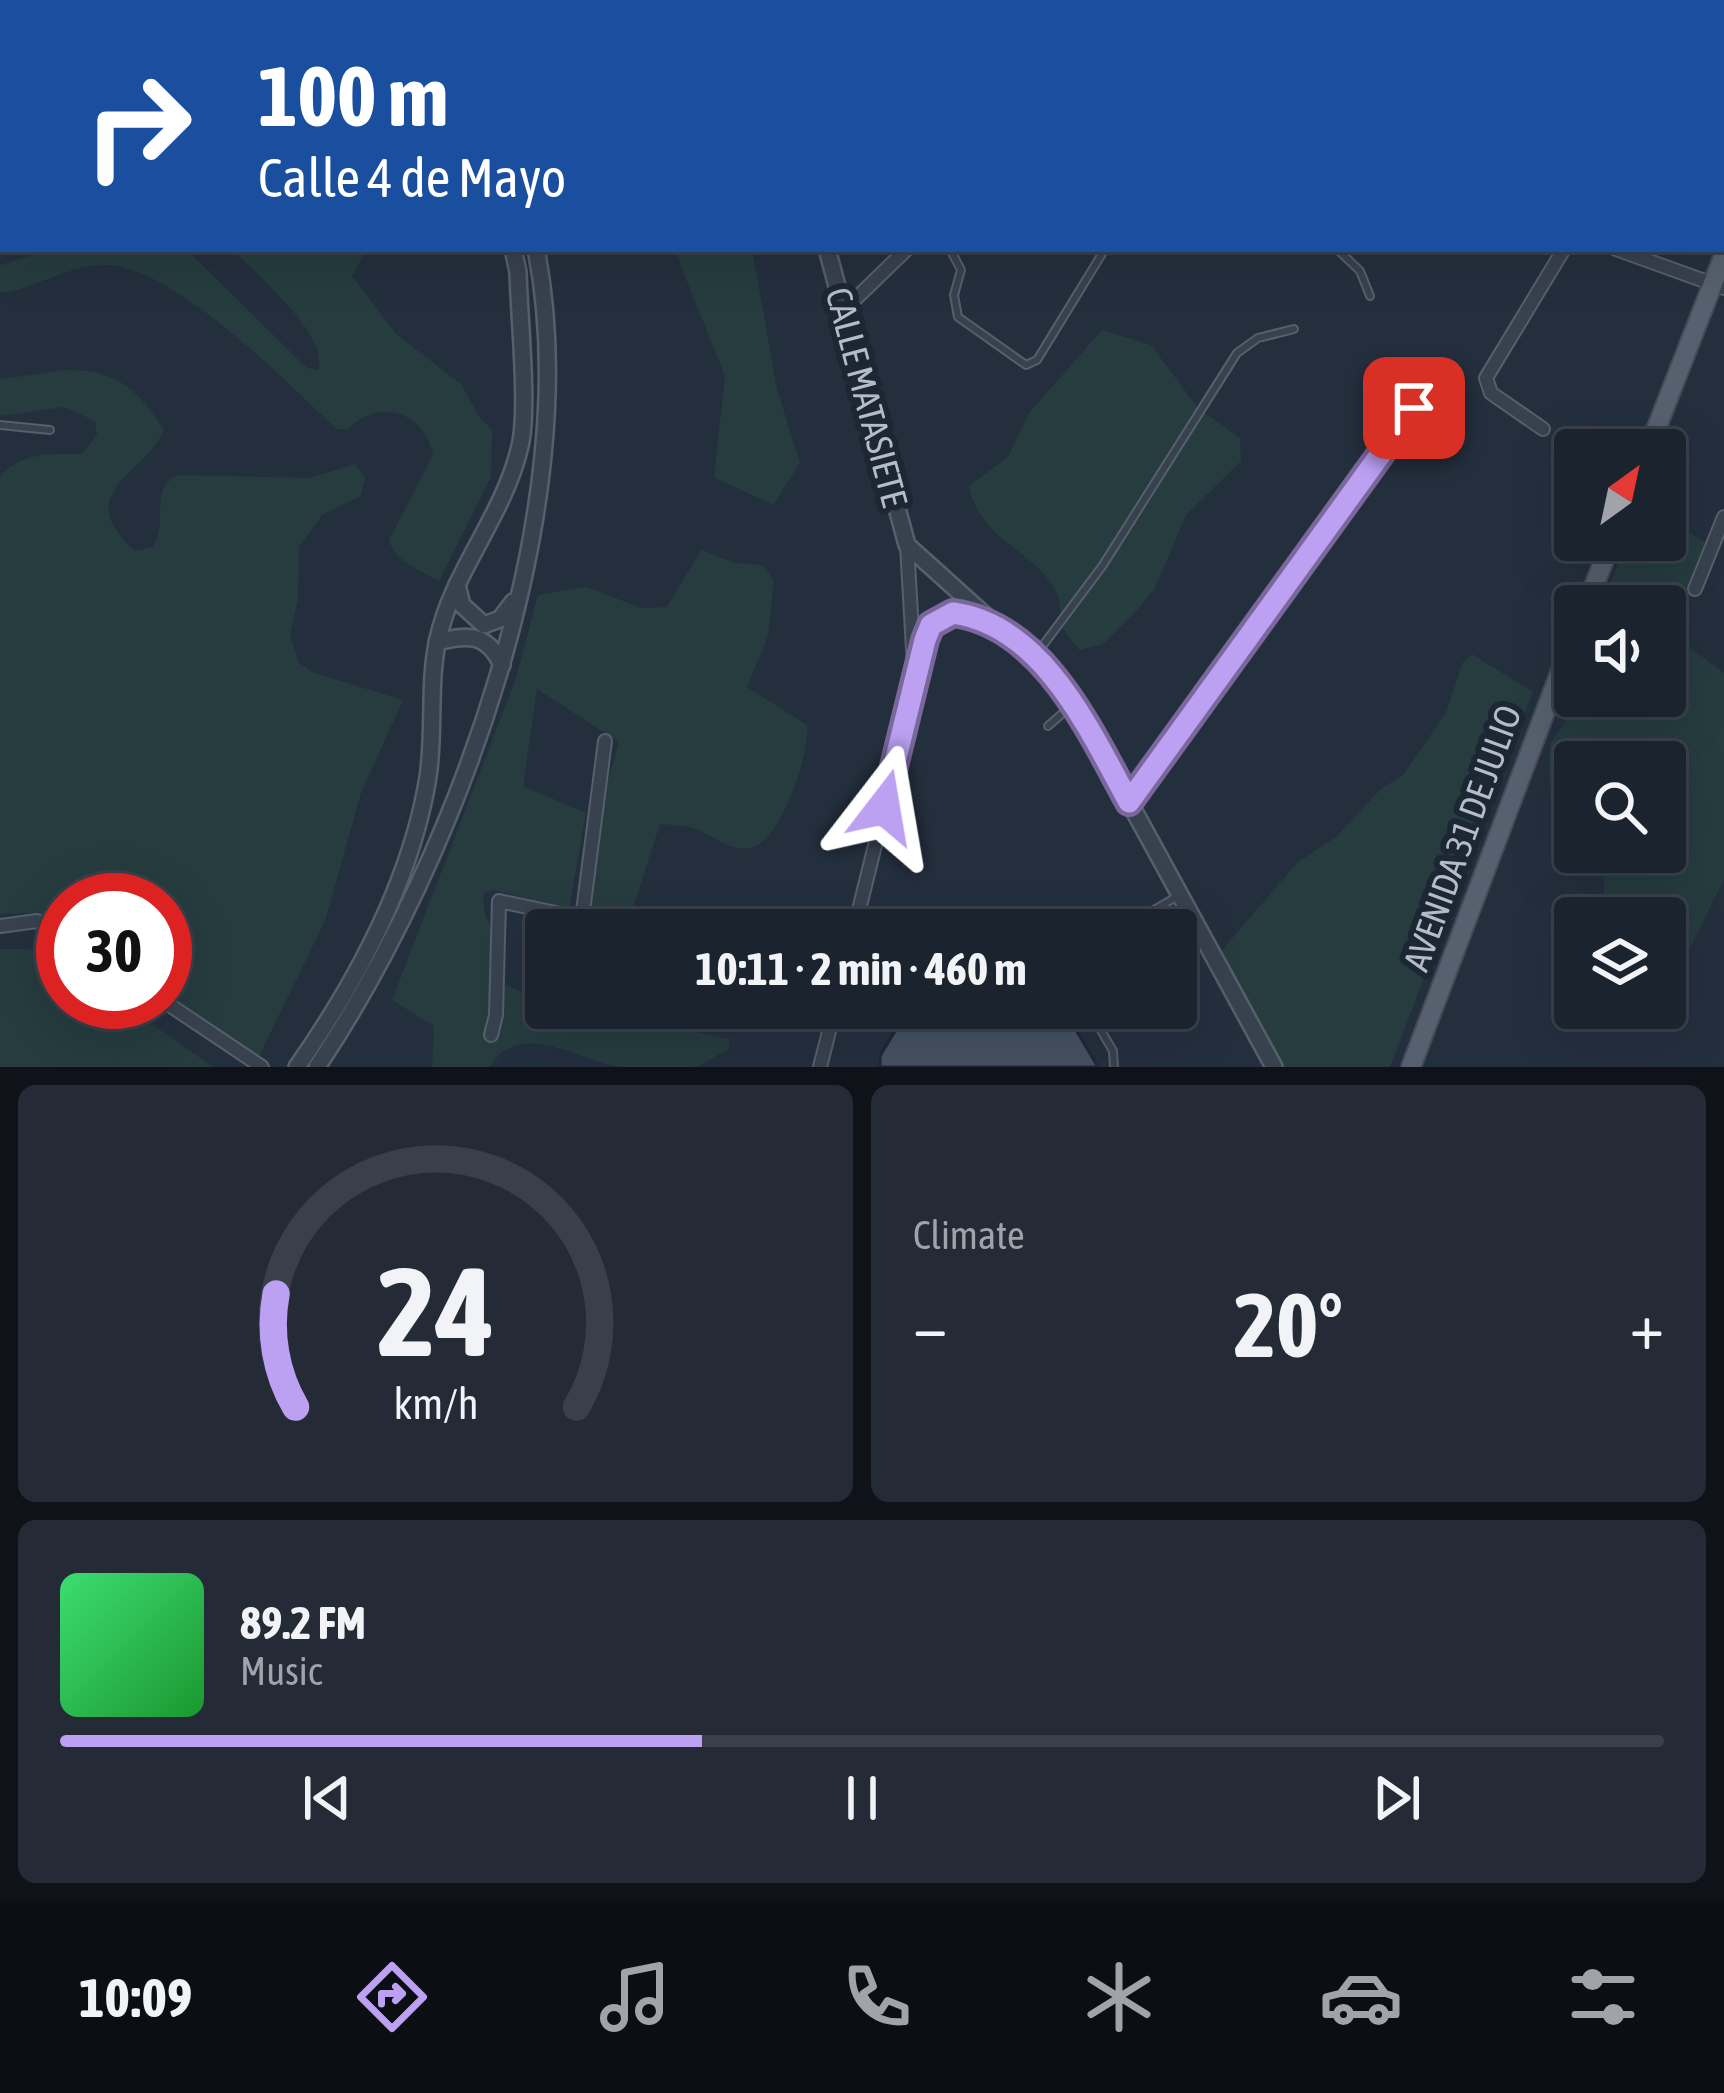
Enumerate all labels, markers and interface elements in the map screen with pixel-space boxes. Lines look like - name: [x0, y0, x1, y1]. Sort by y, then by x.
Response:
- icon: right: [60, 48, 216, 204]
- text: 100 m: [258, 48, 448, 144]
- text: Calle 4 de Mayo: [258, 147, 566, 208]
- street label: CALLE MATASIETE: [818, 283, 916, 511]
- pin: [1363, 357, 1465, 459]
- icon: arrive: [1381, 375, 1447, 441]
- north arrow: [1554, 429, 1686, 561]
- map controls: [1554, 429, 1686, 1029]
- button: sound: [1554, 585, 1686, 717]
- street label: AVENIDA 31 DE JULIO: [1395, 700, 1529, 976]
- button: search: [1554, 741, 1686, 873]
- position arrow: [821, 744, 947, 870]
- speed limit sign: 30: [36, 873, 192, 1029]
- button: layers: [1554, 897, 1686, 1029]
- text: 10:11 · 2 min · 460 m: [695, 943, 1027, 995]
- text: Climate: [913, 1213, 1025, 1257]
- text: 24: [377, 1239, 494, 1382]
- text: 20°: [1234, 1273, 1343, 1376]
- text: −: [913, 1287, 947, 1363]
- text: +: [1630, 1287, 1664, 1363]
- text: km/h: [393, 1378, 478, 1427]
- text: 89.2 FM: [240, 1597, 366, 1649]
- text: Music: [240, 1649, 322, 1693]
- icon: previous: [294, 1765, 360, 1831]
- icon: pause: [829, 1765, 895, 1831]
- icon: next: [1364, 1765, 1430, 1831]
- icon: directions: [350, 1955, 434, 2039]
- icon: music: [593, 1955, 677, 2039]
- icon: phone: [835, 1955, 919, 2039]
- icon: climate: [1077, 1955, 1161, 2039]
- icon: car: [1319, 1955, 1403, 2039]
- icon: filters: [1561, 1955, 1645, 2039]
- text: 10:09: [79, 1967, 192, 2028]

